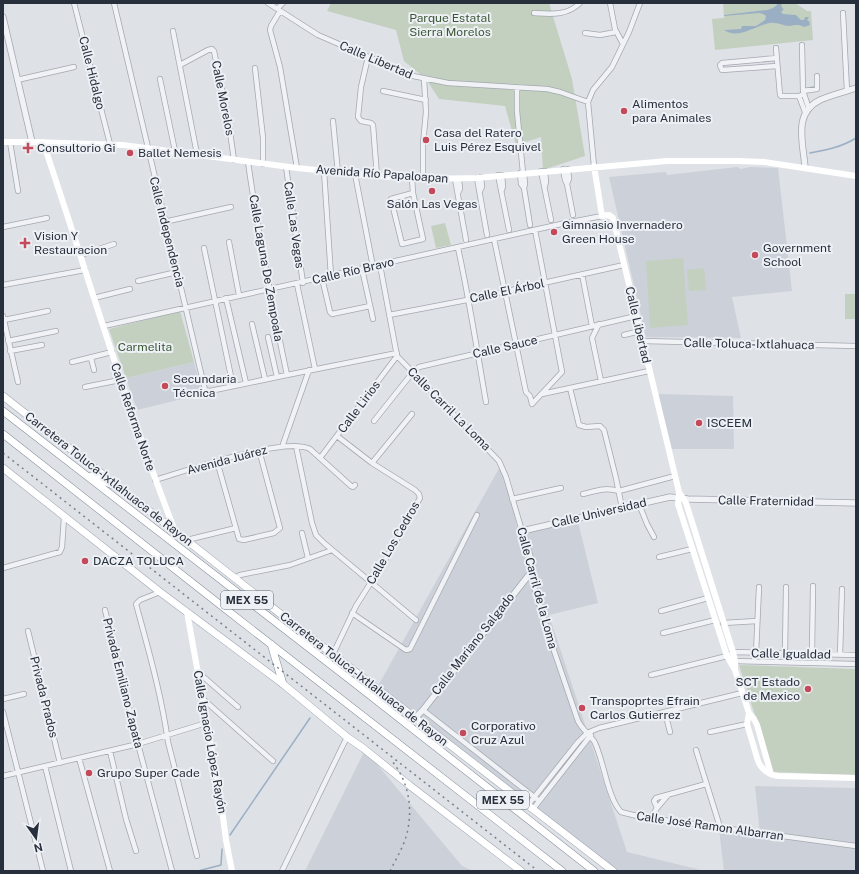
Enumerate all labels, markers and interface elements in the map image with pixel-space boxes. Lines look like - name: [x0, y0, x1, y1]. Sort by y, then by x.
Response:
- park label: Parque Estatal Sierra Morelos: [409, 11, 491, 39]
- street label: Calle Hidalgo: [76, 35, 108, 111]
- street label: Calle Libertad: [337, 38, 415, 82]
- street label: Calle Morelos: [209, 59, 237, 137]
- place label: Alimentos para Animales: [632, 97, 711, 125]
- marker: Alimentos para Animales: [619, 106, 629, 116]
- place label: Casa del Ratero Luis Pérez Esquivel: [434, 126, 541, 154]
- marker: Casa del Ratero Luis Pérez Esquivel: [421, 135, 431, 145]
- place label: Consultorio Gi: [37, 141, 116, 155]
- marker: Consultorio Gi: [22, 142, 34, 154]
- place label: Ballet Nemesis: [138, 146, 222, 160]
- marker: Ballet Nemesis: [125, 148, 135, 158]
- street label: Avenida Río Papaloapan: [315, 162, 449, 186]
- street label: Calle Independencia: [146, 175, 188, 289]
- street label: Calle Las Vegas: [281, 181, 307, 269]
- marker: Salón Las Vegas: [427, 186, 437, 196]
- street label: Calle Laguna De Zempoala: [246, 194, 286, 342]
- place label: Salón Las Vegas: [387, 197, 477, 211]
- place label: Gimnasio Invernadero Green House: [562, 218, 683, 246]
- marker: Gimnasio Invernadero Green House: [549, 227, 559, 237]
- place label: Vision Y Restauracion: [34, 229, 107, 257]
- marker: Vision Y Restauracion: [19, 237, 31, 249]
- place label: Government School: [763, 241, 832, 269]
- marker: Government School: [750, 250, 760, 260]
- street label: Calle Río Bravo: [311, 255, 395, 287]
- street label: Calle El Árbol: [468, 276, 546, 306]
- street label: Calle Libertad: [622, 285, 654, 365]
- street label: Calle Sauce: [471, 333, 539, 361]
- street label: Calle Toluca-Ixtlahuaca: [684, 336, 814, 352]
- park label: Carmelita: [118, 340, 172, 354]
- street label: Calle Reforma Norte: [108, 361, 158, 473]
- street label: Calle Carril La Loma: [405, 365, 493, 453]
- place label: Secundaria Técnica: [173, 372, 236, 400]
- street label: Calle Lirios: [335, 378, 383, 436]
- marker: Secundaria Técnica: [160, 381, 170, 391]
- street label: Carretera Toluca-Ixtlahuaca de Rayon: [22, 409, 196, 549]
- place label: ISCEEM: [707, 416, 752, 430]
- marker: ISCEEM: [694, 418, 704, 428]
- street label: Avenida Juárez: [185, 443, 269, 477]
- street label: Calle Fraternidad: [718, 493, 814, 509]
- street label: Calle Universidad: [550, 495, 648, 531]
- street label: Calle Los Cedros: [364, 499, 422, 587]
- street label: Calle Carril de la Loma: [514, 526, 560, 650]
- place label: DACZA TOLUCA: [93, 554, 184, 568]
- marker: DACZA TOLUCA: [80, 556, 90, 566]
- street label: Calle Mariano Salgado: [429, 590, 517, 698]
- road number: MEX 55: [221, 591, 273, 609]
- street label: Carretera Toluca-Ixtlahuaca de Rayon: [277, 609, 451, 749]
- street label: Privada Emiliano Zapata: [100, 616, 146, 750]
- street label: Calle Igualdad: [751, 646, 831, 662]
- street label: Privada Prados: [27, 655, 61, 739]
- street label: Calle Ignacio López Rayón: [191, 669, 229, 815]
- place label: SCT Estado de Mexico: [736, 675, 800, 703]
- marker: SCT Estado de Mexico: [803, 684, 813, 694]
- place label: Transpoprtes Efrain Carlos Gutierrez: [590, 694, 700, 722]
- marker: Transpoprtes Efrain Carlos Gutierrez: [577, 703, 587, 713]
- place label: Corporativo Cruz Azul: [471, 719, 536, 747]
- marker: Corporativo Cruz Azul: [458, 728, 468, 738]
- place label: Grupo Super Cade: [97, 766, 200, 780]
- marker: Grupo Super Cade: [84, 768, 94, 778]
- road number: MEX 55: [477, 791, 529, 809]
- street label: Calle José Ramon Albarran: [635, 809, 785, 843]
- north arrow: [16, 818, 56, 858]
- text: N: [33, 841, 44, 855]

